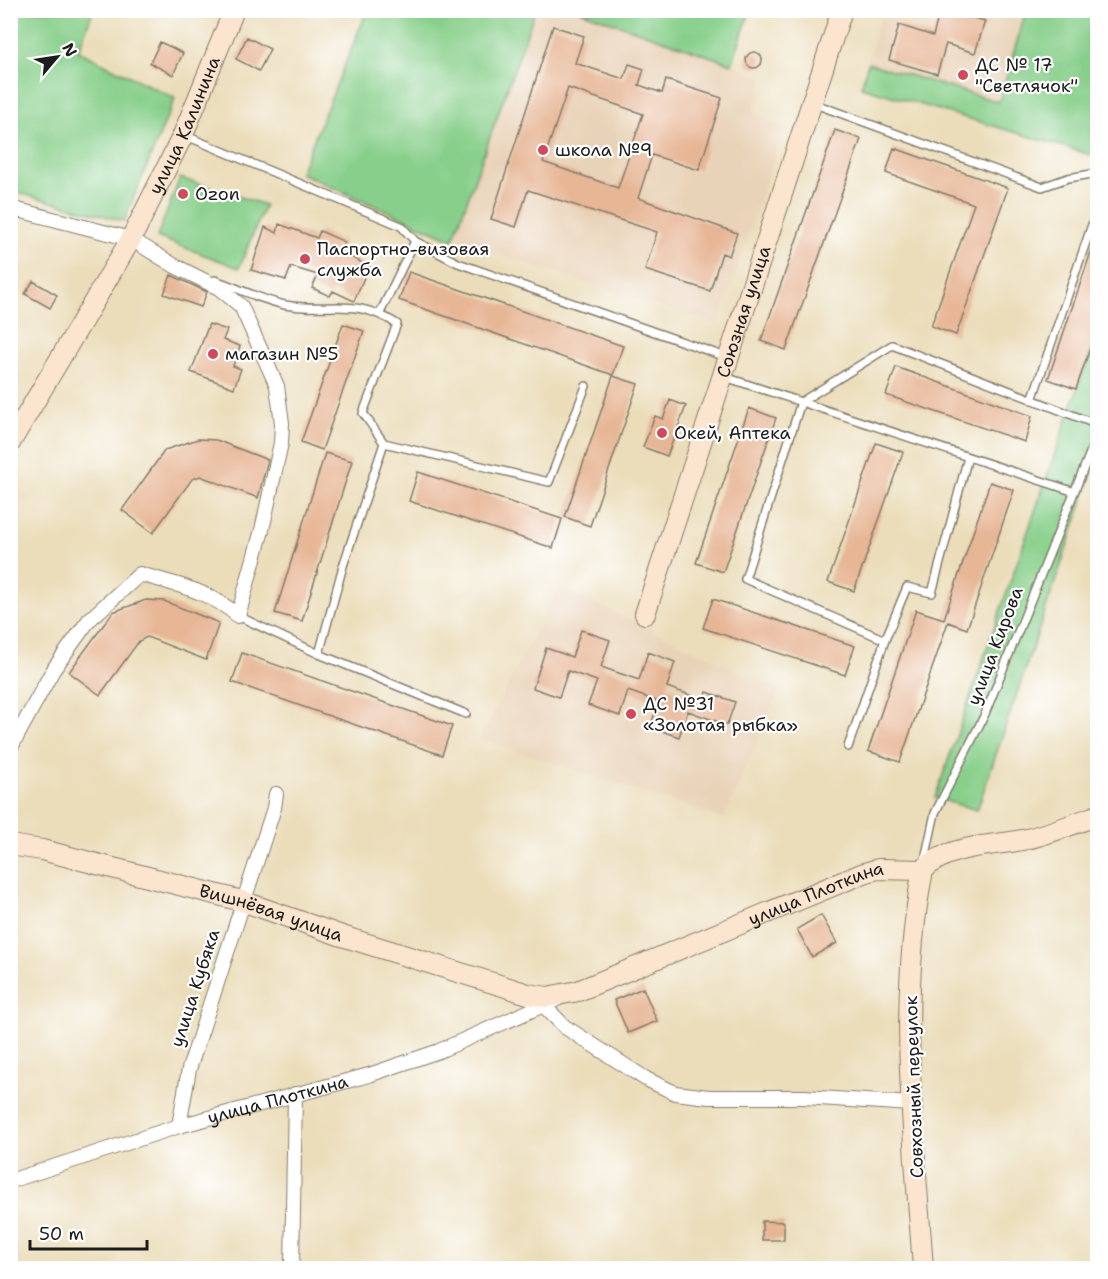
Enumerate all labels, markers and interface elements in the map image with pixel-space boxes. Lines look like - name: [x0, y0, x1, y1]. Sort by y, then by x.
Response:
- north arrow: [27, 27, 87, 87]
- text: N: [57, 39, 82, 61]
- street label: улица Калинина: [143, 53, 226, 198]
- place label: ДС № 17 "Светлячок": [975, 53, 1078, 98]
- marker: ДС № 17 "Светлячок": [956, 68, 970, 82]
- place label: школа №9: [555, 138, 652, 162]
- marker: школа №9: [536, 143, 550, 157]
- place label: Ozon: [195, 182, 240, 206]
- marker: Ozon: [176, 187, 190, 201]
- place label: Паспортно-визовая служба: [317, 237, 489, 282]
- street label: Союзная улица: [711, 243, 776, 381]
- marker: Паспортно-визовая служба: [298, 252, 312, 266]
- place label: магазин №5: [225, 342, 339, 366]
- marker: магазин №5: [206, 347, 220, 361]
- place label: Окей, Аптека: [674, 421, 791, 445]
- marker: Окей, Аптека: [655, 426, 669, 440]
- street label: улица Кирова: [961, 583, 1029, 709]
- place label: ДС №31 «Золотая рыбка»: [643, 692, 798, 737]
- marker: ДС №31 «Золотая рыбка»: [624, 707, 638, 721]
- street label: улица Плоткина: [745, 857, 884, 931]
- street label: Вишнёвая улица: [197, 879, 346, 947]
- street label: улица Кубяка: [165, 926, 225, 1050]
- street label: Совхозный переулок: [899, 995, 929, 1179]
- street label: улица Плоткина: [205, 1069, 351, 1130]
- scale bar: [30, 1213, 147, 1251]
- text: 50 m: [39, 1222, 84, 1246]

